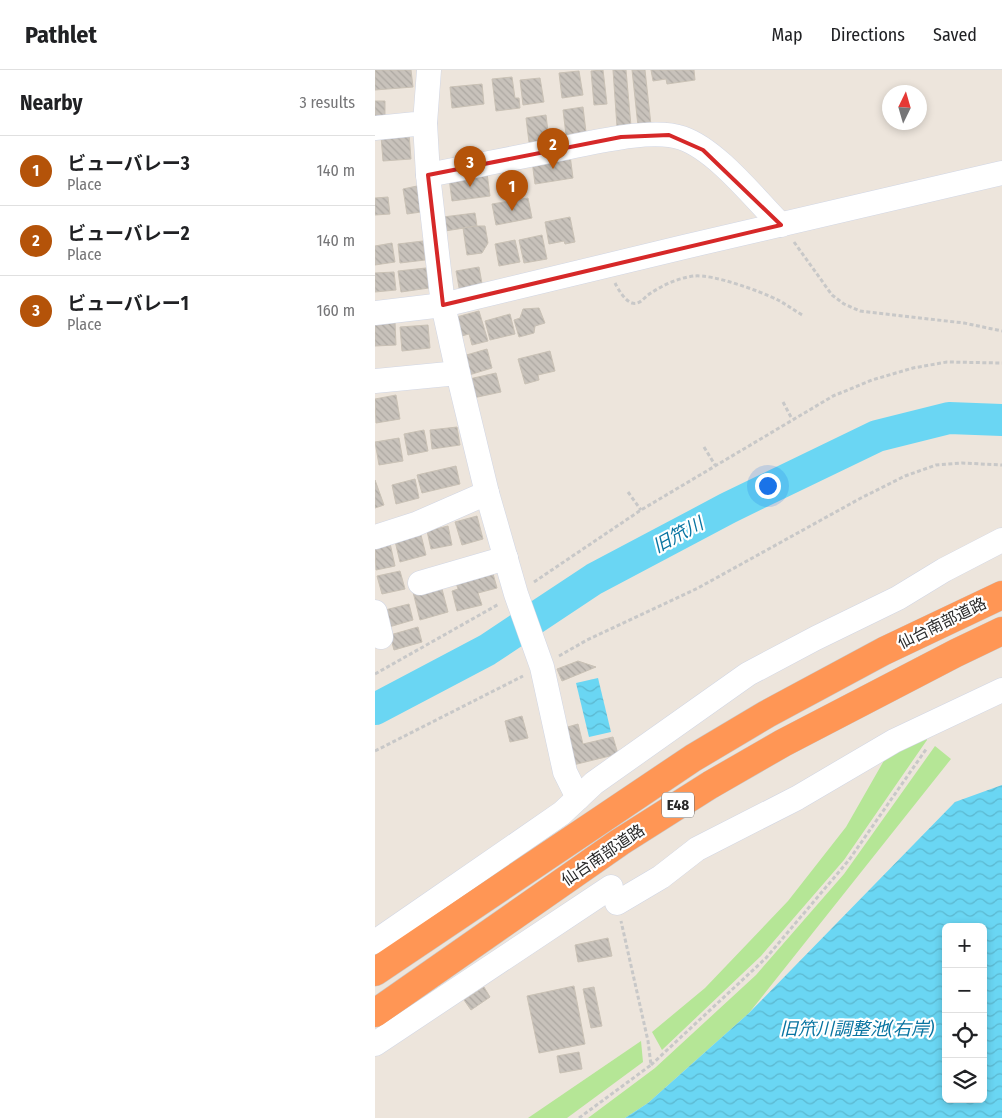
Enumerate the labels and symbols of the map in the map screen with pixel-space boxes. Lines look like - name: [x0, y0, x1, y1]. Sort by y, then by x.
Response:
- north arrow: [882, 85, 927, 130]
- pin: 2: [537, 128, 569, 169]
- pin: 3: [454, 146, 486, 187]
- pin: 1: [496, 170, 528, 211]
- your location: [755, 473, 781, 499]
- water label: 旧笊川: [649, 512, 709, 557]
- street label: 仙台南部道路: [895, 593, 989, 653]
- road number: E48: [662, 792, 694, 818]
- street label: 仙台南部道路: [558, 820, 648, 890]
- water label: 旧笊川調整池(右岸): [780, 1018, 934, 1040]

